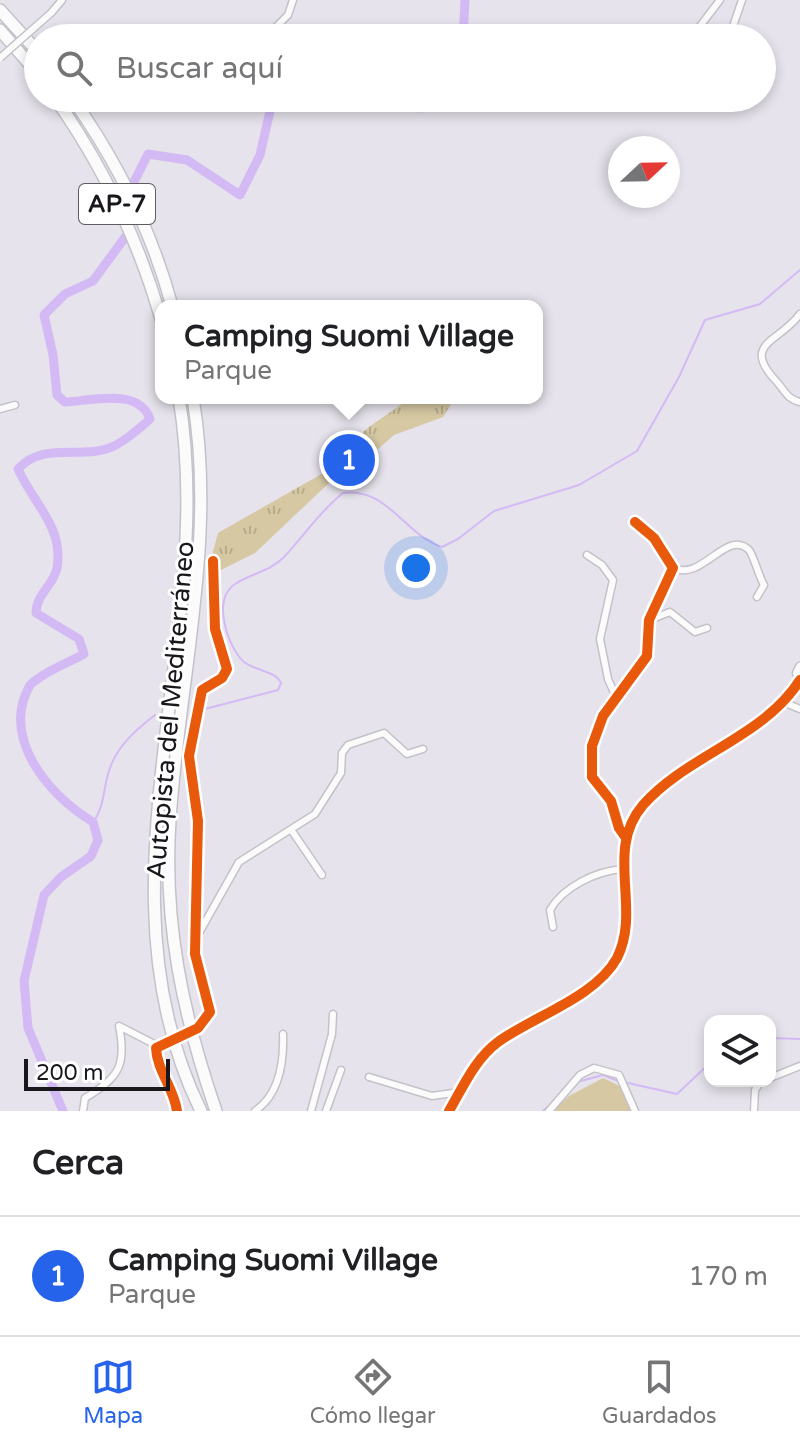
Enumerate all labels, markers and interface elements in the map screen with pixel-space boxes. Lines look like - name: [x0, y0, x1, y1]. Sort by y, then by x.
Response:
- search box: [24, 24, 776, 112]
- icon: search: [52, 46, 96, 90]
- text: Buscar aquí: [116, 50, 283, 87]
- north arrow: [608, 136, 680, 208]
- road number: AP-7: [79, 184, 155, 224]
- popup: [155, 300, 543, 404]
- text: Camping Suomi Village: [184, 318, 514, 355]
- text: Parque: [184, 355, 272, 386]
- pin: 1: [323, 430, 375, 490]
- street label: Autopista del Mediterráneo: [140, 540, 201, 880]
- your location: [396, 548, 436, 588]
- map controls: [704, 1015, 776, 1087]
- button: layers: [704, 1015, 776, 1087]
- scale bar: [24, 1055, 170, 1091]
- text: 200 m: [36, 1060, 103, 1086]
- text: Cerca: [32, 1143, 124, 1184]
- text: Camping Suomi Village: [108, 1242, 438, 1279]
- text: 1: [50, 1261, 66, 1292]
- text: 170 m: [688, 1261, 768, 1292]
- text: Parque: [108, 1279, 196, 1310]
- tab: Mapa: [83, 1355, 143, 1429]
- tab: Cómo llegar: [310, 1355, 435, 1429]
- tab: Guardados: [602, 1355, 717, 1429]

